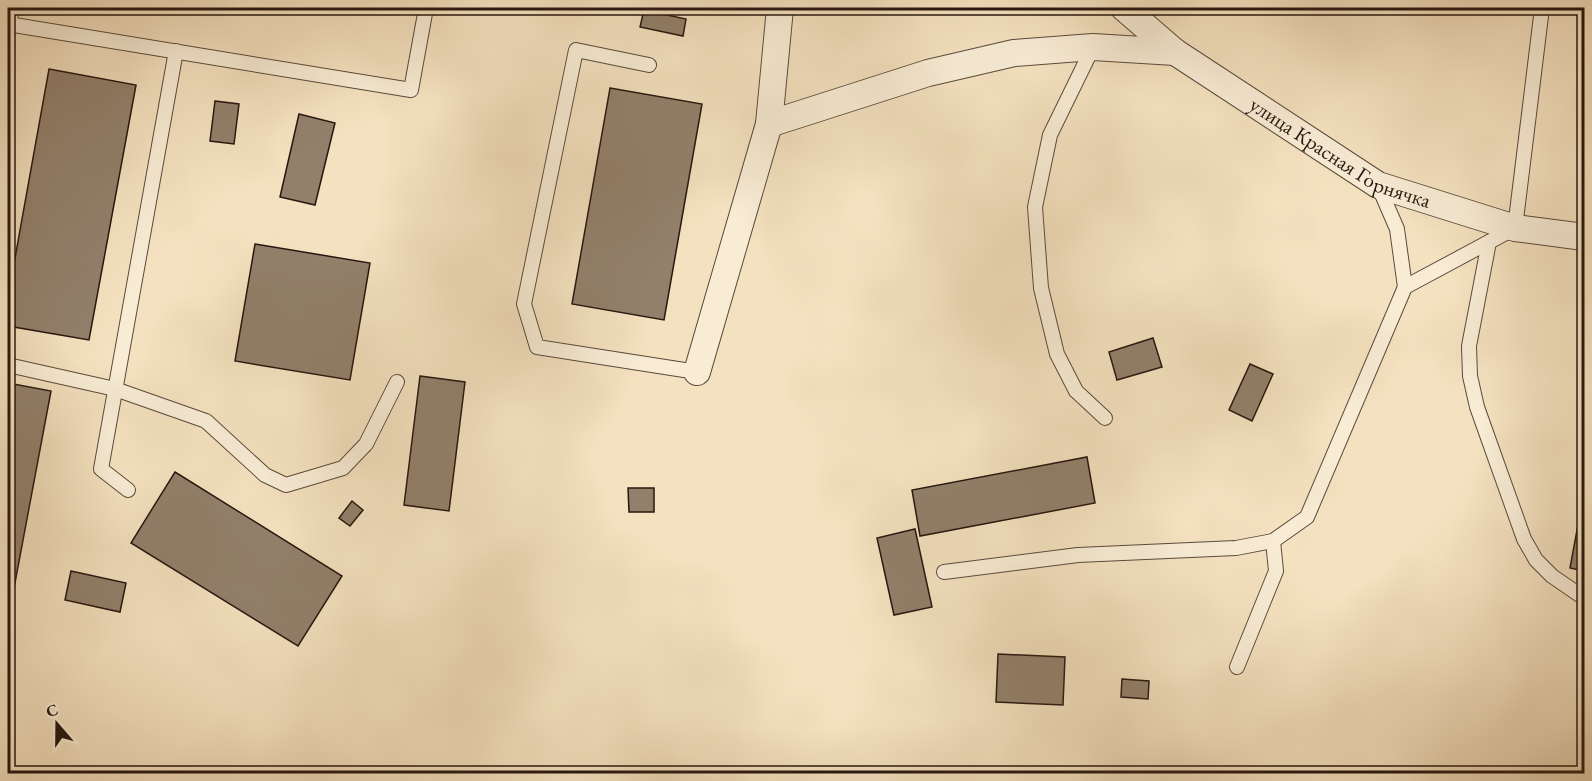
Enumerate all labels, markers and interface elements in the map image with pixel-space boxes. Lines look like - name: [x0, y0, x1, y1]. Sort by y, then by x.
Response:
- street label: улица Красная Горнячка: [1245, 91, 1435, 214]
- north arrow: [27, 694, 87, 754]
- text: С: [43, 699, 61, 722]

